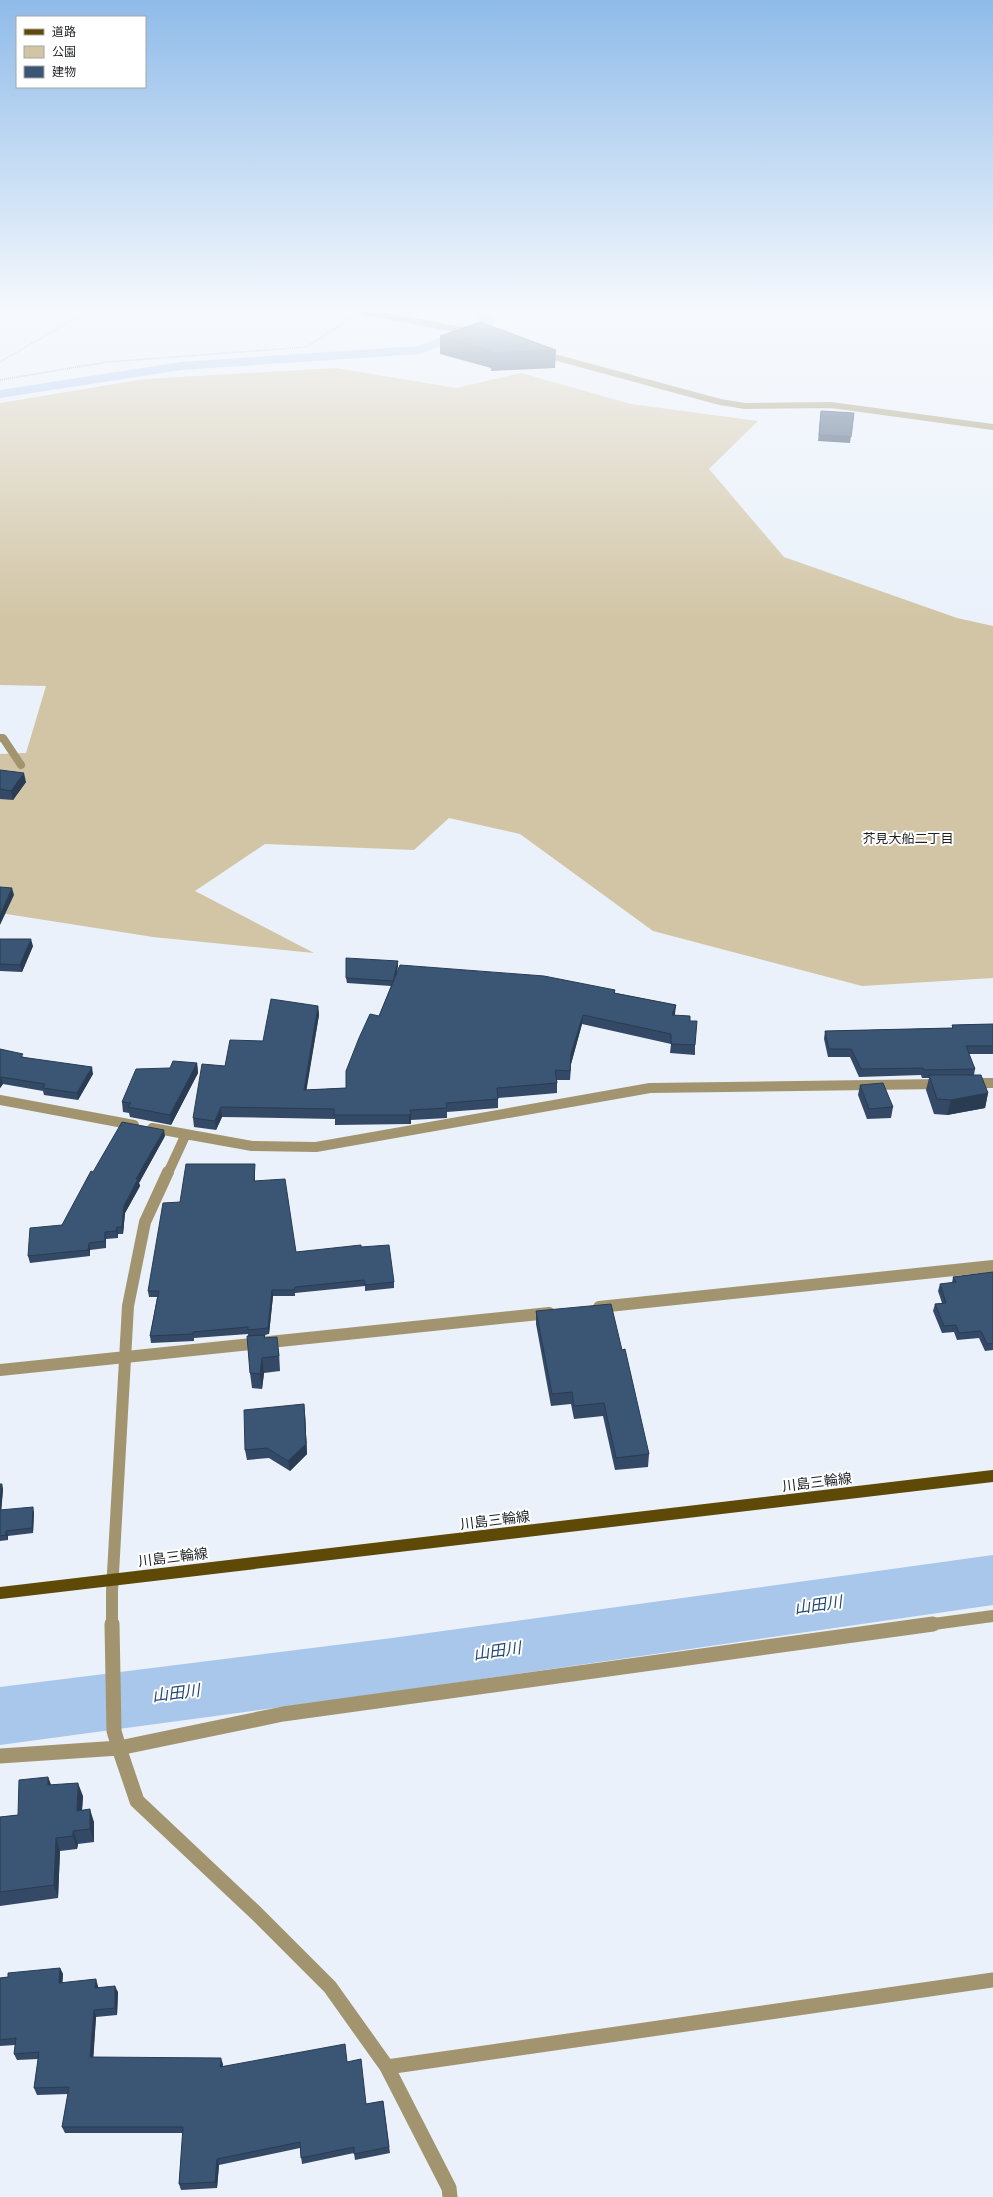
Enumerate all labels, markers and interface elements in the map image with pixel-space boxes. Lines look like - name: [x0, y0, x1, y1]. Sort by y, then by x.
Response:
- legend: [16, 16, 146, 88]
- text: 道路: [52, 23, 76, 40]
- text: 公園: [52, 43, 76, 60]
- text: 建物: [52, 63, 76, 80]
- district label: 芥見大船二丁目: [862, 829, 954, 848]
- street label: 川島三輪線: [781, 1468, 853, 1496]
- street label: 川島三輪線: [459, 1506, 531, 1534]
- street label: 川島三輪線: [137, 1543, 209, 1571]
- water label: 山田川: [793, 1590, 845, 1620]
- water label: 山田川: [472, 1636, 524, 1666]
- water label: 山田川: [151, 1678, 203, 1707]

